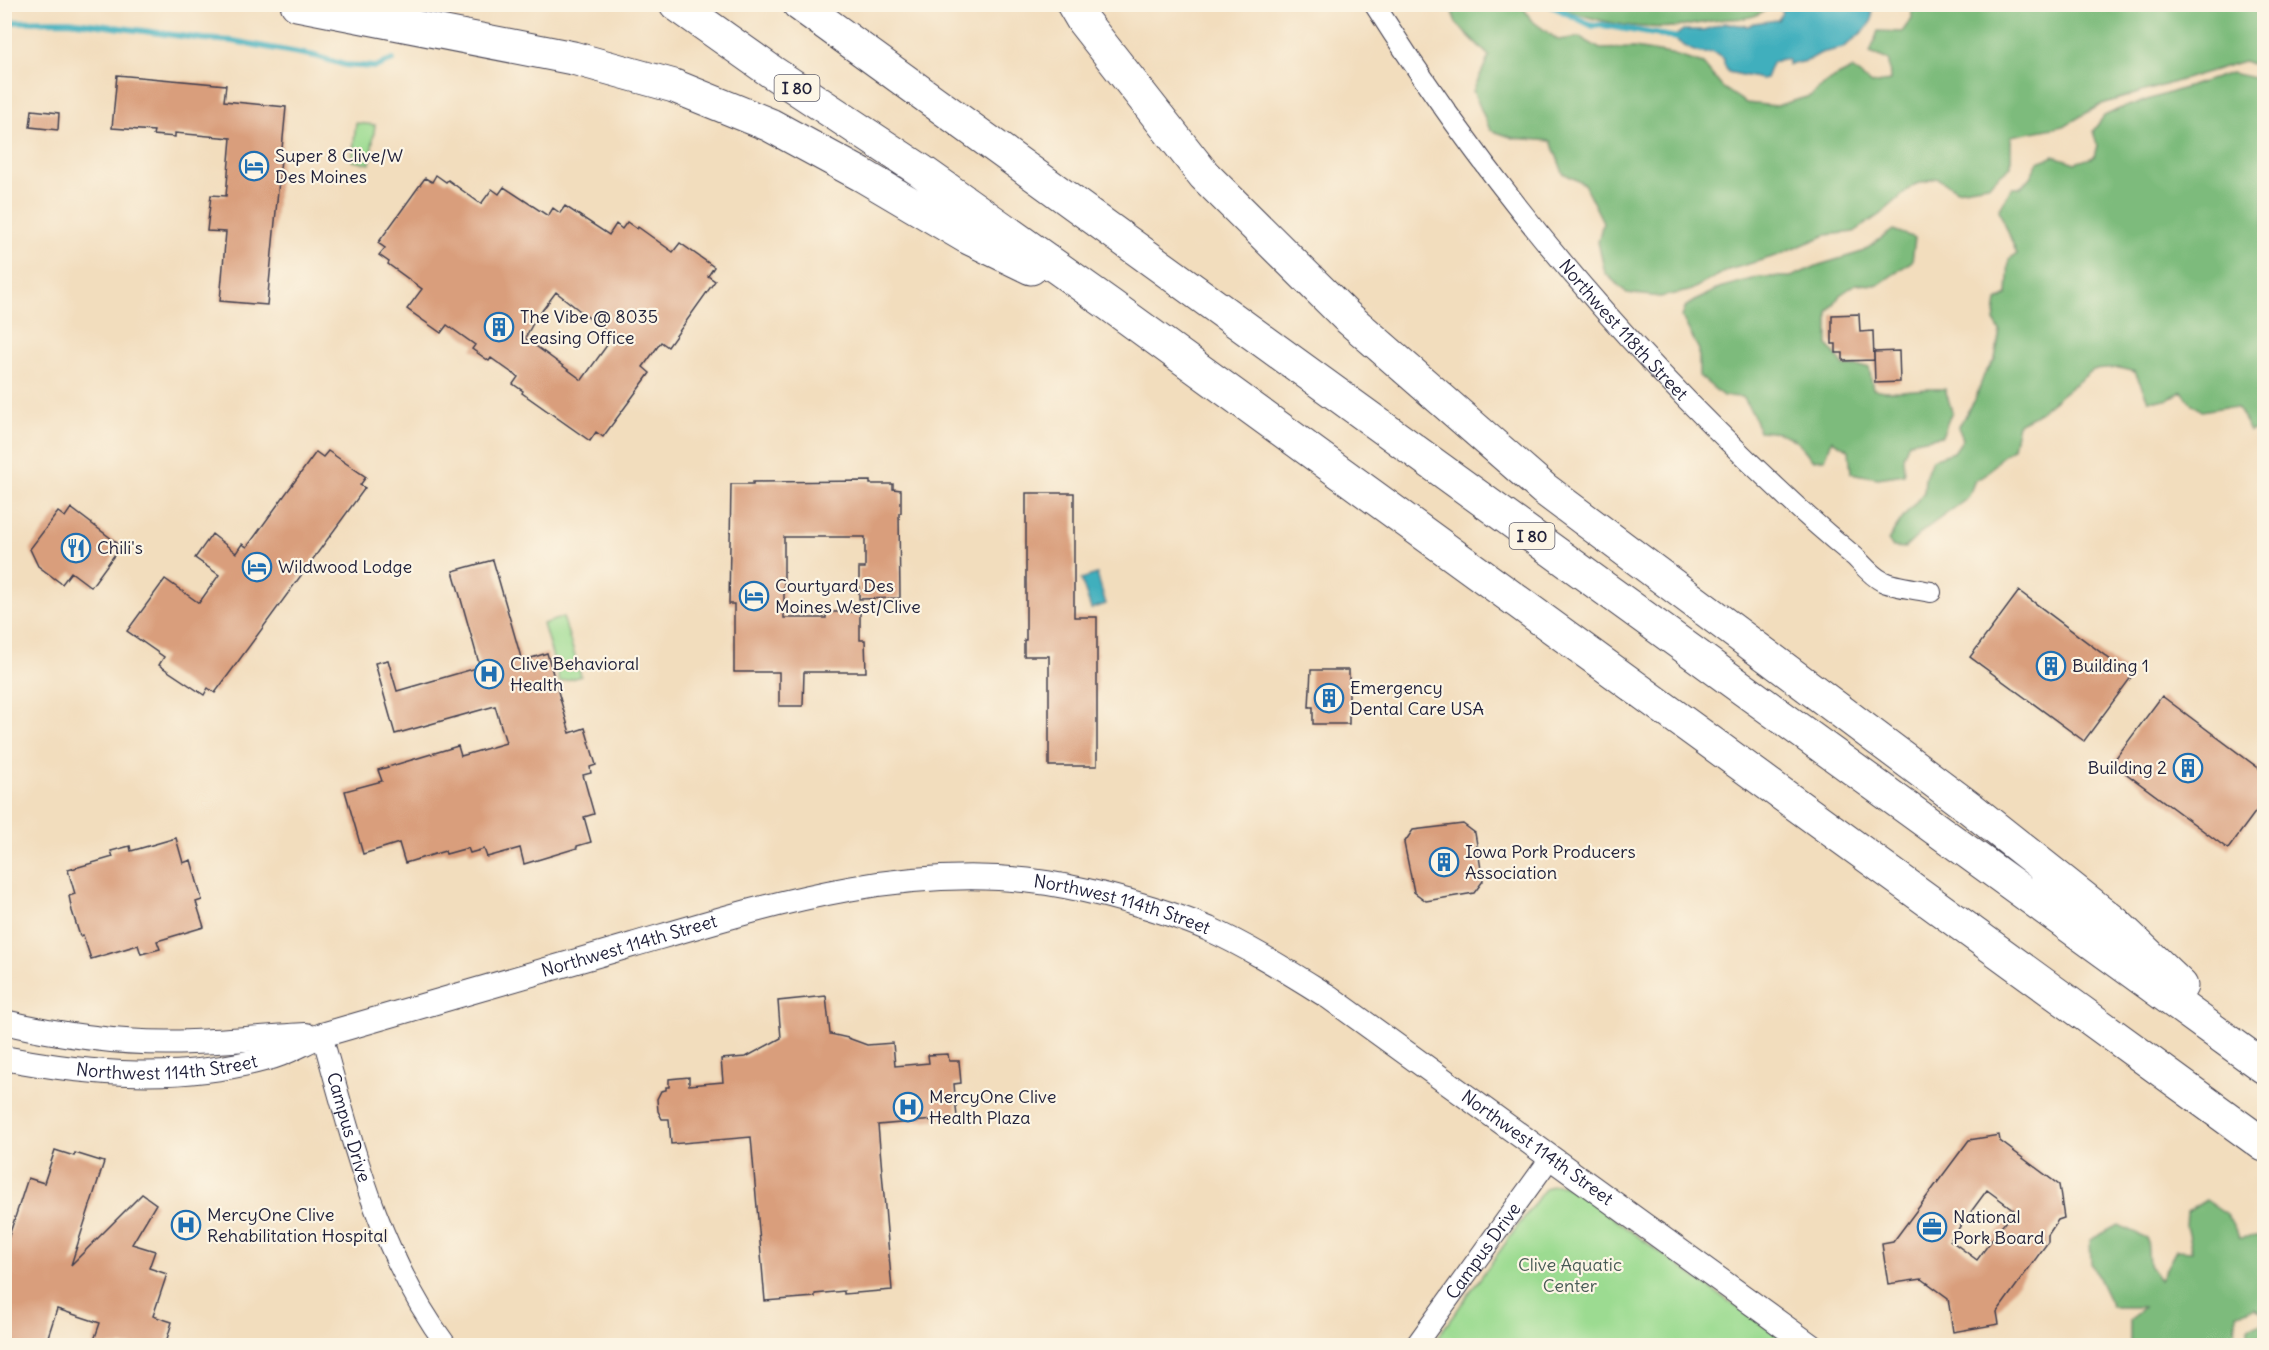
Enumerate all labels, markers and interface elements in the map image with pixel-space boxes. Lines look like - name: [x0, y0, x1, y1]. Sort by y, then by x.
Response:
- road number: I 80: [774, 75, 820, 101]
- place label: Super 8 Clive/W Des Moines: [275, 144, 403, 188]
- hotel icon: Super 8 Clive/W Des Moines: [238, 150, 270, 182]
- street label: Northwest 118th Street: [1554, 254, 1693, 405]
- place label: The Vibe @ 8035 Leasing Office: [520, 305, 658, 349]
- building icon: The Vibe @ 8035 Leasing Office: [483, 311, 515, 343]
- road number: I 80: [1510, 523, 1555, 549]
- restaurant icon: Chili's: [60, 532, 92, 564]
- place label: Chili's: [97, 536, 143, 559]
- hotel icon: Wildwood Lodge: [241, 551, 273, 583]
- place label: Wildwood Lodge: [278, 555, 412, 578]
- place label: Courtyard Des Moines West/Clive: [775, 574, 921, 618]
- hotel icon: Courtyard Des Moines West/Clive: [738, 580, 770, 612]
- building icon: Building 1: [2035, 650, 2067, 682]
- place label: Clive Behavioral Health: [510, 652, 639, 696]
- place label: Building 1: [2072, 654, 2149, 677]
- hospital icon: Clive Behavioral Health: [473, 658, 505, 690]
- place label: Emergency Dental Care USA: [1350, 676, 1484, 720]
- building icon: Emergency Dental Care USA: [1313, 682, 1345, 714]
- building icon: Building 2: [2172, 752, 2204, 784]
- place label: Building 2: [2087, 756, 2167, 779]
- place label: Iowa Pork Producers Association: [1465, 840, 1636, 884]
- building icon: Iowa Pork Producers Association: [1428, 846, 1460, 878]
- street label: Northwest 114th Street: [1032, 869, 1214, 939]
- street label: Northwest 114th Street: [538, 909, 720, 982]
- street label: Northwest 114th Street: [75, 1049, 260, 1085]
- street label: Campus Drive: [322, 1070, 376, 1185]
- place label: MercyOne Clive Health Plaza: [929, 1085, 1056, 1129]
- street label: Northwest 114th Street: [1457, 1085, 1618, 1210]
- hospital icon: MercyOne Clive Health Plaza: [892, 1091, 924, 1123]
- street label: Campus Drive: [1440, 1198, 1525, 1304]
- place label: MercyOne Clive Rehabilitation Hospital: [207, 1203, 388, 1247]
- place label: National Pork Board: [1953, 1205, 2045, 1249]
- hospital icon: MercyOne Clive Rehabilitation Hospital: [170, 1209, 202, 1241]
- office icon: National Pork Board: [1916, 1211, 1948, 1243]
- park label: Clive Aquatic Center: [1518, 1253, 1622, 1297]

